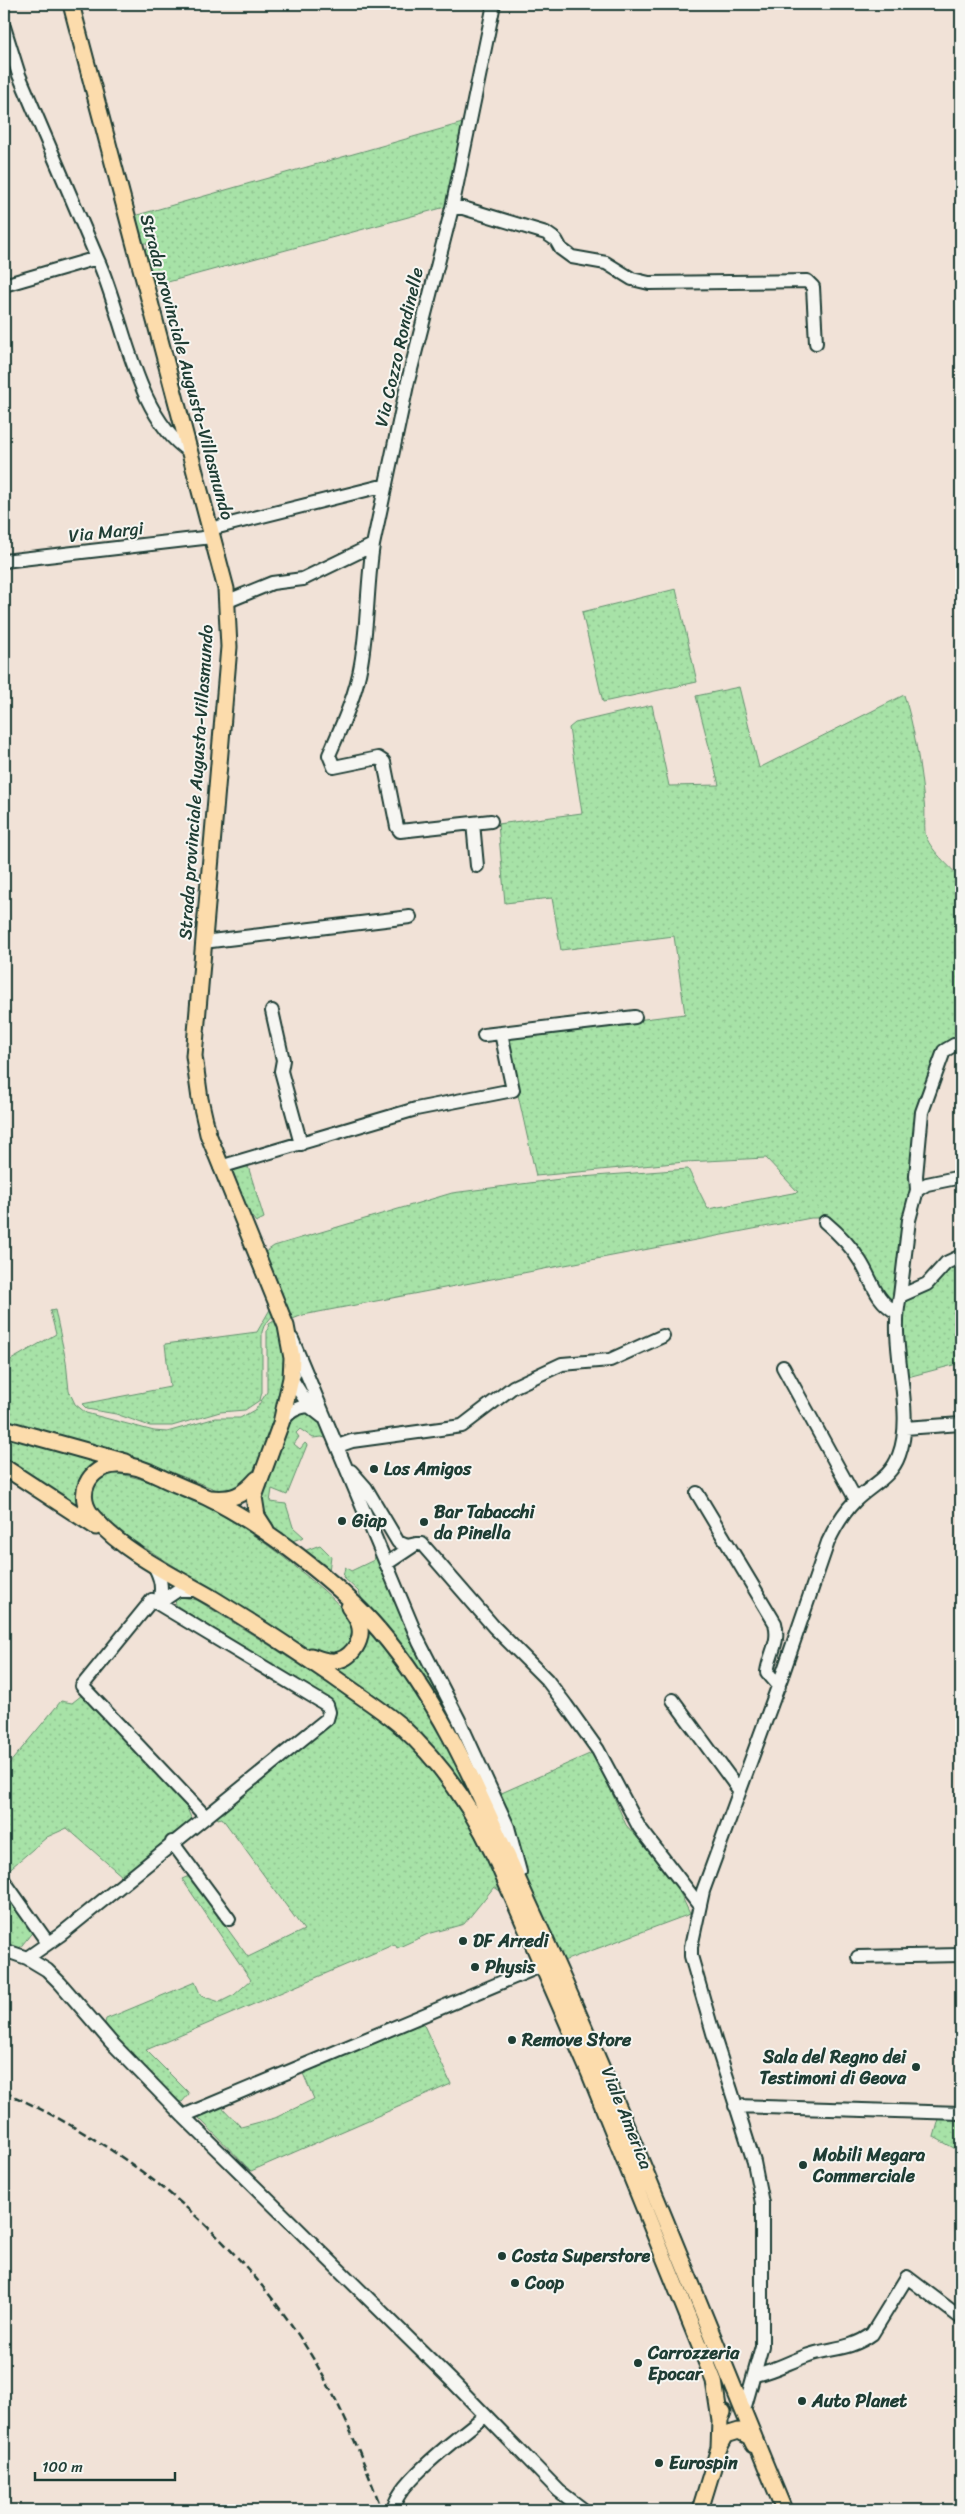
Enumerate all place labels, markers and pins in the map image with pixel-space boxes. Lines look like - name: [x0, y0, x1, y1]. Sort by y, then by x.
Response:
- place label: Los Amigos: [384, 1453, 472, 1485]
- marker: Los Amigos: [368, 1463, 380, 1475]
- place label: Bar Tabacchi da Pinella: [434, 1496, 535, 1549]
- place label: Giap: [351, 1505, 387, 1537]
- marker: Giap: [336, 1515, 348, 1527]
- marker: Bar Tabacchi da Pinella: [418, 1516, 430, 1528]
- place label: DF Arredi: [473, 1925, 550, 1957]
- marker: DF Arredi: [457, 1935, 469, 1947]
- place label: Physis: [485, 1951, 536, 1983]
- marker: Physis: [469, 1961, 481, 1973]
- place label: Remove Store: [521, 2024, 632, 2056]
- marker: Remove Store: [506, 2034, 518, 2046]
- place label: Sala del Regno dei Testimoni di Geova: [760, 2041, 907, 2094]
- marker: Sala del Regno dei Testimoni di Geova: [910, 2061, 922, 2073]
- place label: Mobili Megara Commerciale: [812, 2139, 926, 2192]
- marker: Mobili Megara Commerciale: [797, 2159, 809, 2171]
- place label: Costa Superstore: [511, 2240, 650, 2272]
- marker: Costa Superstore: [496, 2250, 508, 2262]
- place label: Coop: [524, 2267, 565, 2299]
- marker: Coop: [509, 2277, 521, 2289]
- place label: Carrozzeria Epocar: [647, 2337, 740, 2390]
- marker: Carrozzeria Epocar: [632, 2357, 644, 2369]
- place label: Auto Planet: [811, 2385, 907, 2417]
- marker: Auto Planet: [796, 2395, 808, 2407]
- place label: Eurospin: [669, 2447, 738, 2479]
- marker: Eurospin: [653, 2457, 665, 2469]

